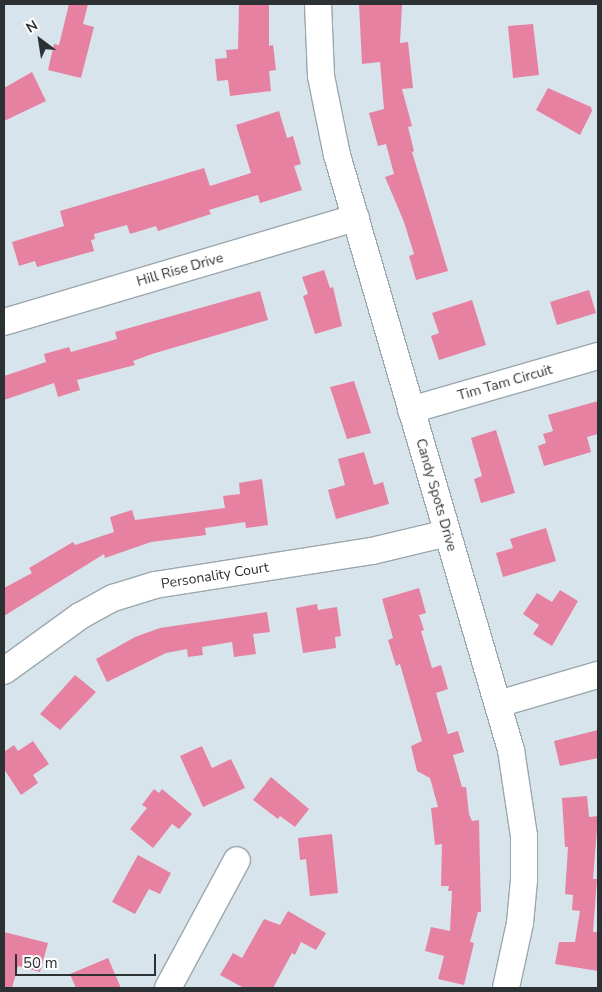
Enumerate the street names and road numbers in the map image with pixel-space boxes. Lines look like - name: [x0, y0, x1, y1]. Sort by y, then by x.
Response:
- street label: Hill Rise Drive: [135, 250, 225, 290]
- street label: Tim Tam Circuit: [456, 361, 554, 405]
- street label: Candy Spots Drive: [412, 437, 460, 553]
- street label: Personality Court: [160, 559, 270, 593]

